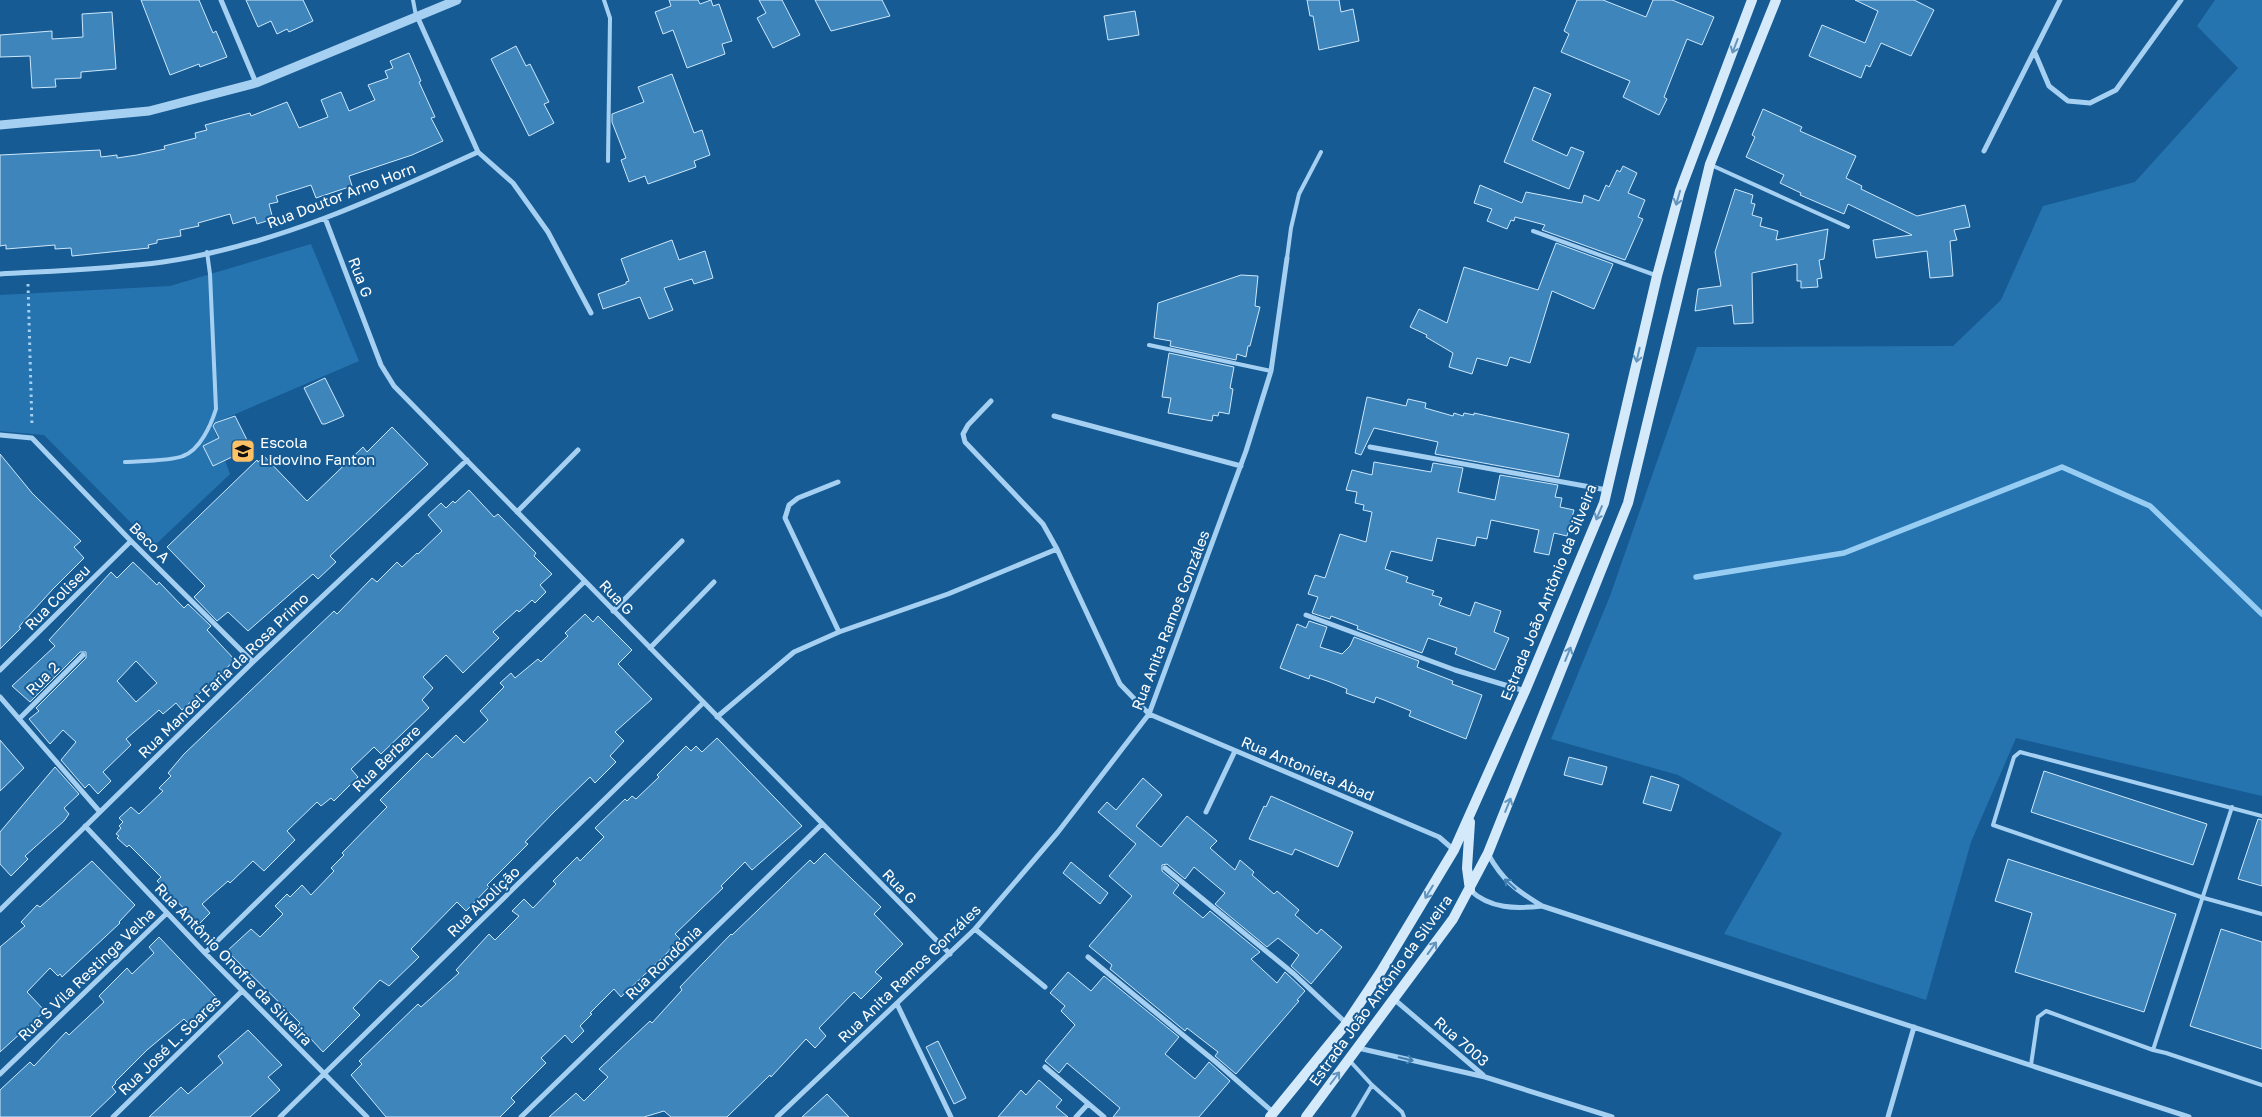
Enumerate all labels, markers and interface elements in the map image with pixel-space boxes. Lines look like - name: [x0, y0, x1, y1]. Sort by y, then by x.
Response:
- one-way arrow: [1730, 37, 1739, 53]
- street label: Rua Doutor Arno Horn: [264, 158, 418, 232]
- one-way arrow: [1673, 189, 1683, 205]
- street label: Rua G: [345, 254, 377, 300]
- one-way arrow: [1633, 347, 1642, 363]
- place label: Escola Lidovino Fanton: [260, 433, 375, 468]
- school or university icon: Escola Lidovino Fanton: [230, 438, 256, 464]
- street label: Estrada João Antônio da Silveira: [1496, 481, 1600, 703]
- one-way arrow: [1594, 505, 1604, 520]
- street label: Beco A: [126, 518, 174, 566]
- street label: Rua Anita Ramos Gonzáles: [1127, 527, 1213, 713]
- street label: Rua Coliseu: [21, 561, 93, 633]
- street label: Rua G: [596, 576, 638, 618]
- street label: Rua Manoel Faria da Rosa Primo: [134, 589, 312, 761]
- one-way arrow: [1564, 647, 1573, 662]
- street label: Rua 2: [22, 658, 62, 698]
- street label: Rua Berbere: [348, 721, 424, 795]
- street label: Rua Antonieta Abad: [1239, 732, 1377, 804]
- one-way arrow: [1503, 798, 1513, 813]
- street label: Rua Abolição: [443, 862, 523, 940]
- street label: Rua G: [879, 865, 921, 907]
- street label: Rua Antônio Onofre da Silveira: [152, 879, 316, 1049]
- one-way arrow: [1504, 879, 1517, 890]
- one-way arrow: [1424, 884, 1434, 898]
- street label: Estrada João Antônio da Silveira: [1305, 891, 1455, 1089]
- street label: Rua Anita Ramos Gonzáles: [834, 900, 984, 1046]
- street label: Rua S Vila Restinga Velha: [14, 904, 158, 1044]
- street label: Rua Rondônia: [621, 921, 705, 1003]
- one-way arrow: [1427, 941, 1437, 955]
- street label: Rua José L. Soares: [114, 991, 224, 1099]
- street label: Rua 7003: [1431, 1012, 1493, 1070]
- one-way arrow: [1397, 1055, 1413, 1064]
- one-way arrow: [1330, 1071, 1340, 1085]

